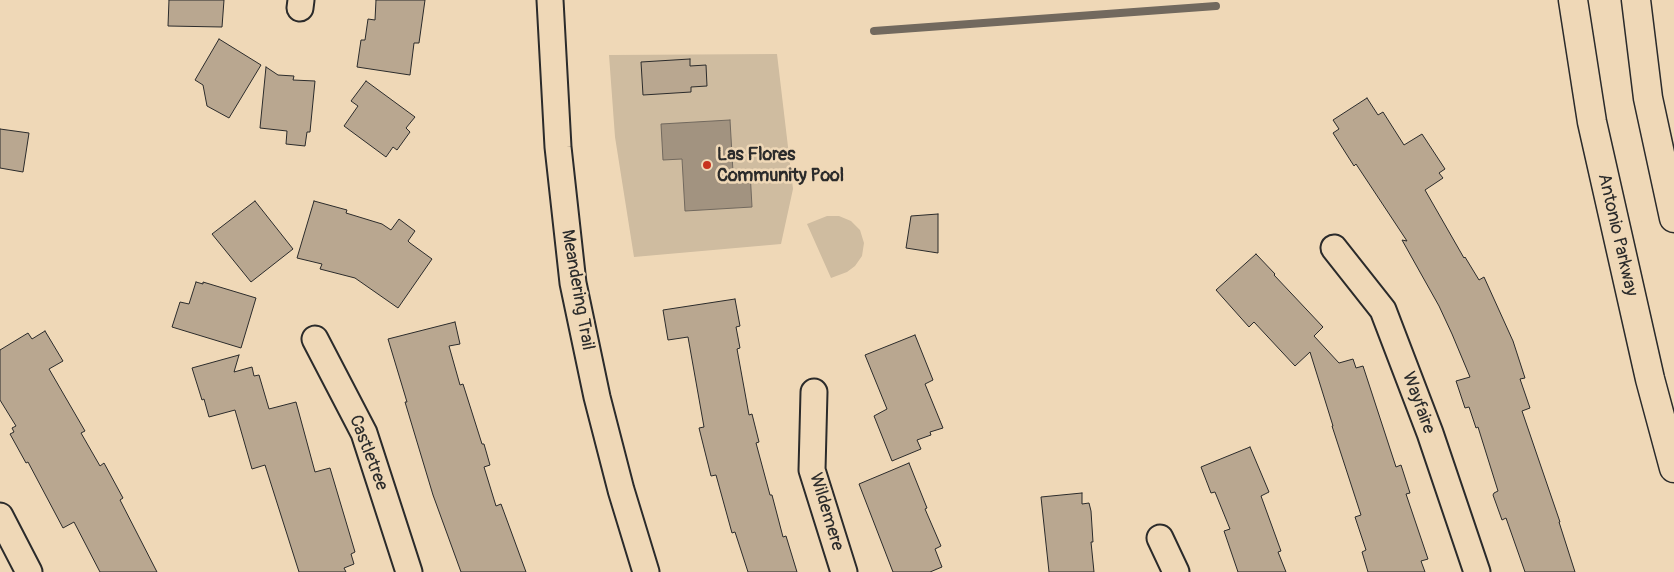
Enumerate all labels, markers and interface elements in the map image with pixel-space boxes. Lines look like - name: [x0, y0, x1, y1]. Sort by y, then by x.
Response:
- place label: Las Flores Community Pool: [717, 144, 844, 186]
- marker: Las Flores Community Pool: [701, 159, 713, 171]
- street label: Antonio Parkway: [1592, 172, 1642, 298]
- street label: Meandering Trail: [556, 228, 598, 352]
- street label: Wayfaire: [1397, 369, 1439, 437]
- street label: Castletree: [344, 412, 392, 494]
- street label: Wildemere: [804, 470, 848, 554]

